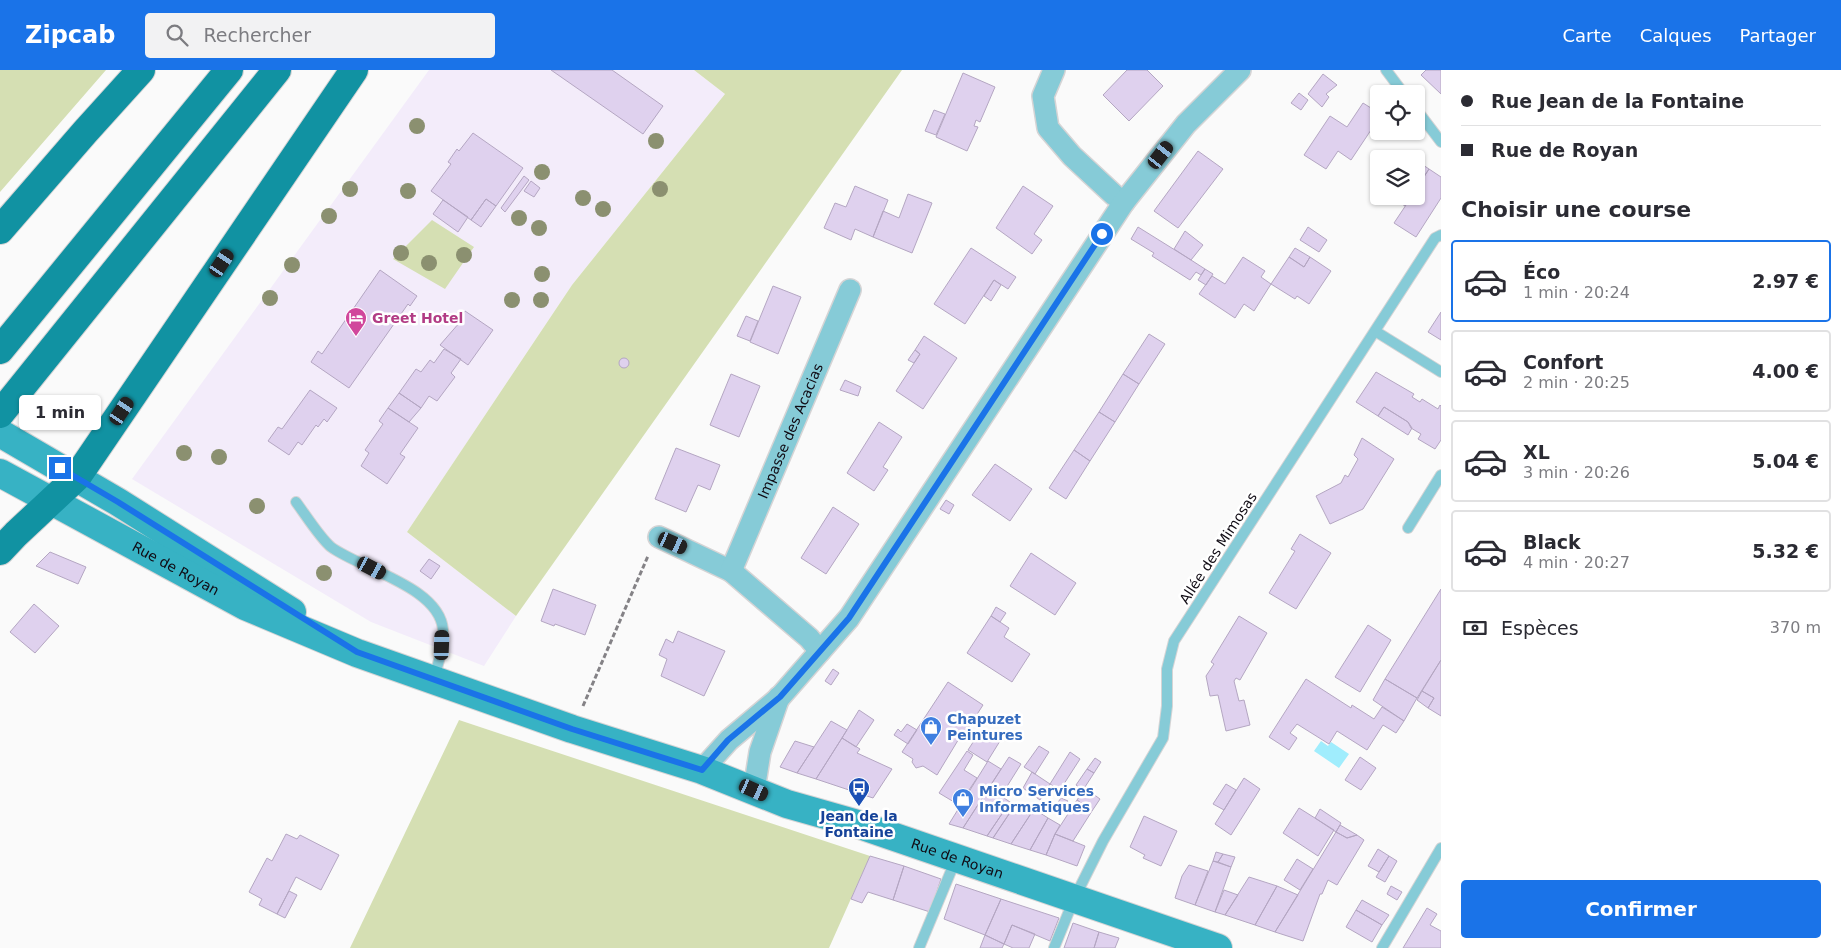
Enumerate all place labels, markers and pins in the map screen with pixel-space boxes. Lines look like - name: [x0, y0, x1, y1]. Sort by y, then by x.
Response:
- hotel icon: Greet Hotel: [344, 306, 368, 337]
- place label: Greet Hotel: [372, 310, 463, 326]
- place label: Chapuzet Peintures: [947, 711, 1023, 743]
- shop icon: Chapuzet Peintures: [919, 715, 943, 746]
- bus stop icon: Jean de la Fontaine: [847, 776, 871, 807]
- place label: Micro Services Informatiques: [979, 783, 1094, 815]
- shop icon: Micro Services Informatiques: [951, 787, 975, 818]
- place label: Jean de la Fontaine: [819, 808, 898, 840]

